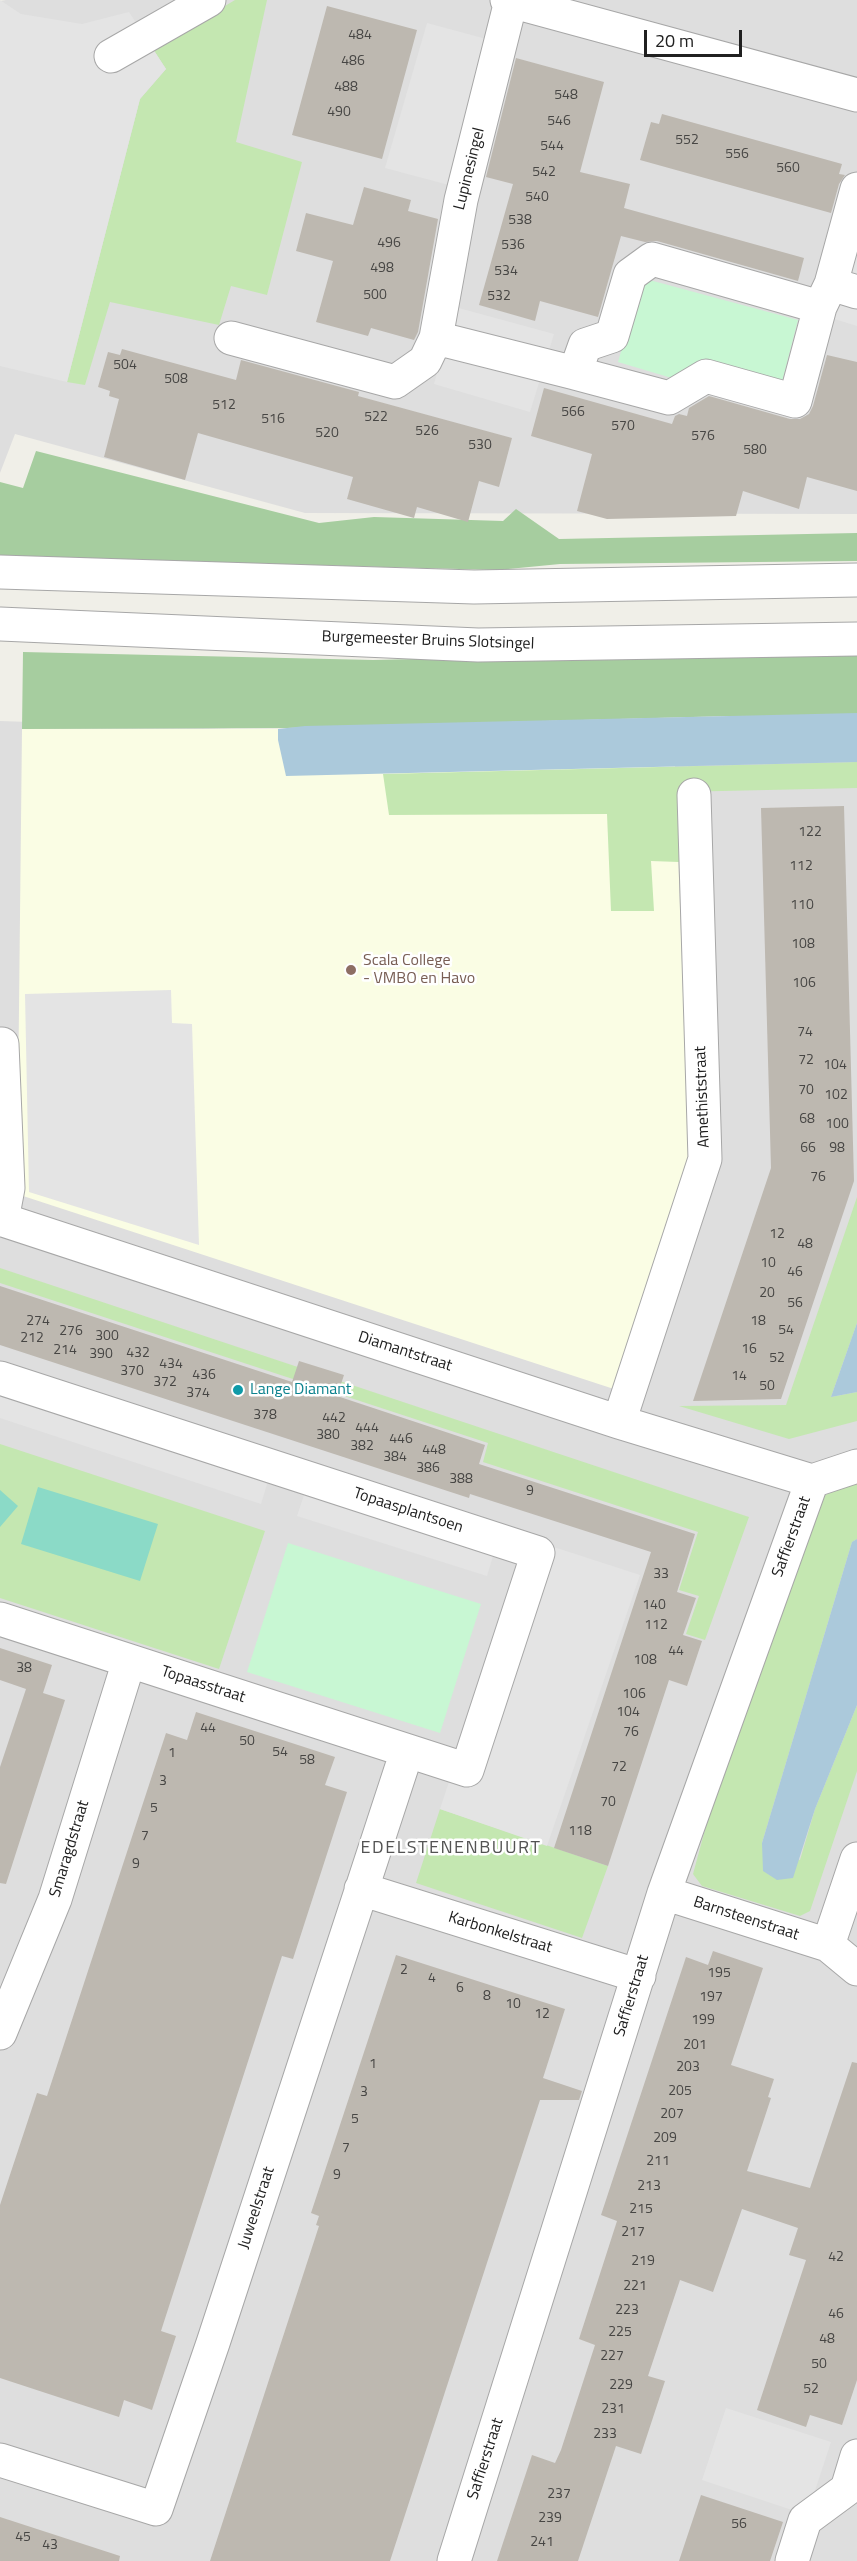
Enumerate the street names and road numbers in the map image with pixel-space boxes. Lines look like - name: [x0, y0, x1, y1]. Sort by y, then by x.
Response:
- street label: Lupinesingel: [450, 126, 490, 212]
- street label: Burgemeester Bruins Slotsingel: [321, 628, 535, 654]
- street label: Amethiststraat: [692, 1046, 714, 1148]
- street label: Diamantstraat: [356, 1328, 454, 1376]
- street label: Topaasplantsoen: [351, 1484, 465, 1538]
- street label: Saffierstraat: [769, 1494, 815, 1580]
- street label: Topaasstraat: [158, 1662, 248, 1708]
- street label: Smaragdstraat: [46, 1798, 94, 1900]
- street label: Barnsteenstraat: [691, 1893, 801, 1945]
- street label: Karbonkelstraat: [446, 1908, 554, 1958]
- street label: Saffierstraat: [610, 1953, 654, 2039]
- street label: Juweelstraat: [235, 2164, 279, 2252]
- street label: Saffierstraat: [464, 2416, 508, 2502]

